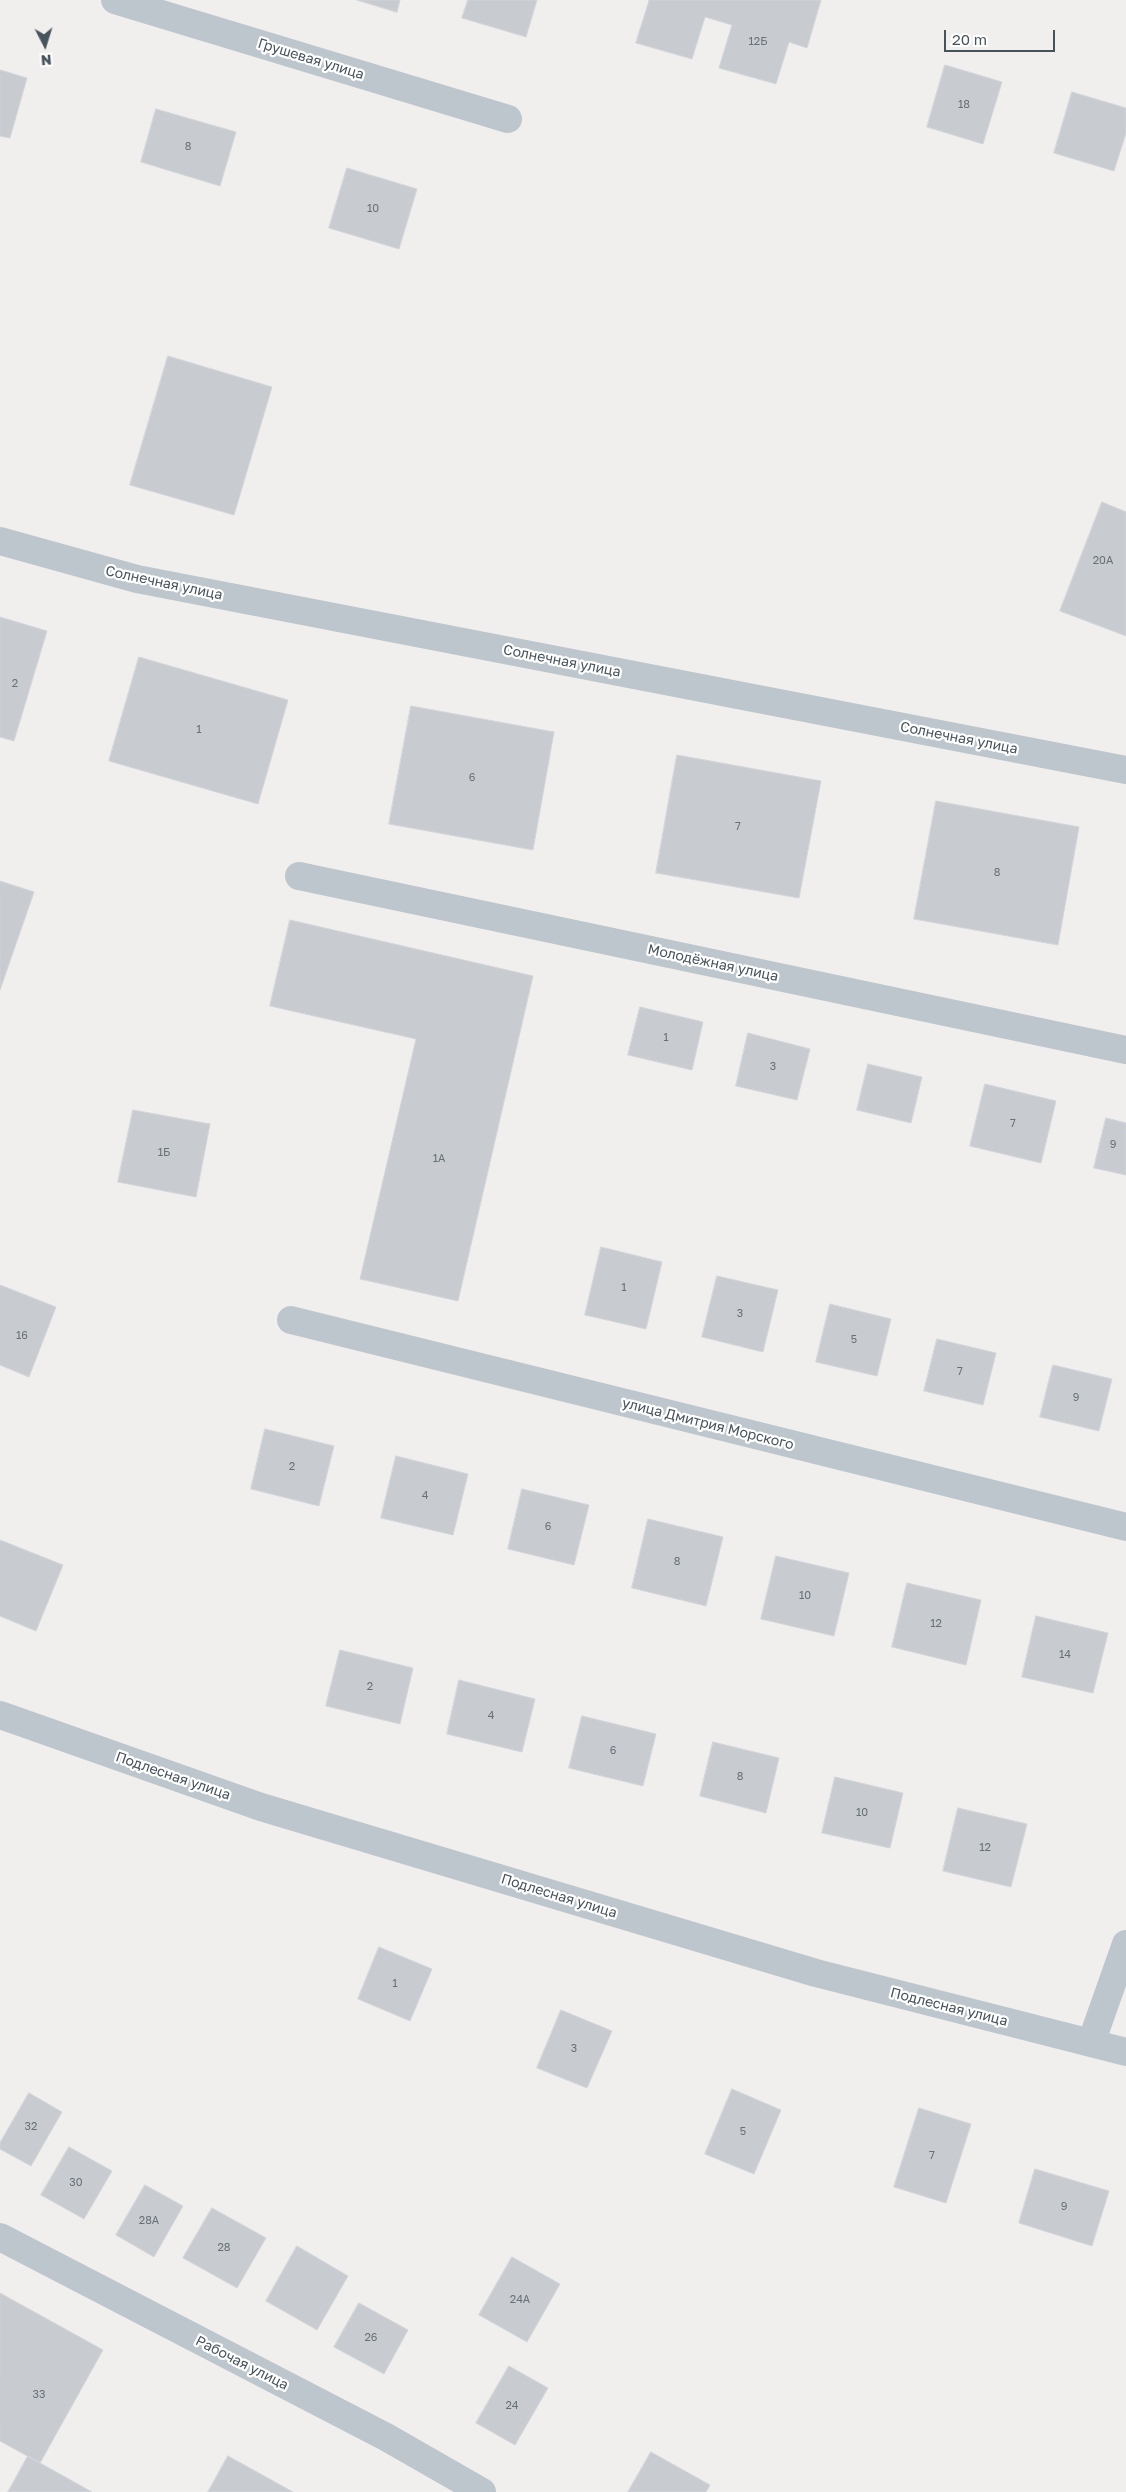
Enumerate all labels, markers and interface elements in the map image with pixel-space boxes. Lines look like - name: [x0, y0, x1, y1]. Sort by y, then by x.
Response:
- north arrow: [20, 20, 70, 70]
- scale bar: [946, 20, 1057, 52]
- text: 20 m: [952, 30, 987, 48]
- street label: Грушевая улица: [256, 35, 366, 83]
- house number: 12Б: [748, 35, 768, 49]
- text: N: [40, 52, 52, 69]
- house number: 18: [958, 98, 970, 112]
- house number: 8: [185, 140, 191, 154]
- house number: 10: [367, 202, 379, 216]
- house number: 20А: [1093, 554, 1113, 568]
- street label: Солнечная улица: [104, 562, 224, 604]
- street label: Солнечная улица: [502, 641, 622, 681]
- house number: 2: [12, 677, 18, 691]
- street label: Солнечная улица: [899, 718, 1019, 758]
- house number: 1: [196, 723, 202, 737]
- house number: 6: [469, 771, 475, 785]
- house number: 7: [735, 820, 741, 834]
- house number: 8: [994, 866, 1000, 880]
- street label: Молодёжная улица: [646, 941, 780, 985]
- house number: 1: [663, 1031, 669, 1045]
- house number: 3: [770, 1060, 776, 1074]
- house number: 7: [1010, 1117, 1016, 1131]
- house number: 9: [1110, 1138, 1116, 1152]
- house number: 1Б: [158, 1146, 170, 1160]
- house number: 1А: [433, 1152, 445, 1166]
- house number: 1: [621, 1281, 627, 1295]
- house number: 3: [737, 1307, 743, 1321]
- house number: 16: [16, 1329, 28, 1343]
- house number: 5: [851, 1333, 857, 1347]
- house number: 7: [957, 1365, 963, 1379]
- house number: 9: [1073, 1391, 1079, 1405]
- street label: улица Дмитрия Морского: [620, 1395, 796, 1453]
- house number: 2: [289, 1460, 295, 1474]
- house number: 4: [422, 1489, 428, 1503]
- house number: 6: [545, 1520, 551, 1534]
- house number: 8: [674, 1555, 680, 1569]
- house number: 10: [799, 1589, 811, 1603]
- house number: 12: [930, 1617, 942, 1631]
- house number: 14: [1059, 1648, 1071, 1662]
- house number: 2: [367, 1680, 373, 1694]
- house number: 4: [488, 1709, 494, 1723]
- house number: 6: [610, 1744, 616, 1758]
- street label: Подлесная улица: [113, 1748, 233, 1804]
- house number: 8: [737, 1770, 743, 1784]
- house number: 10: [856, 1806, 868, 1820]
- house number: 12: [979, 1841, 991, 1855]
- street label: Подлесная улица: [499, 1870, 619, 1922]
- house number: 1: [392, 1977, 398, 1991]
- street label: Подлесная улица: [889, 1984, 1009, 2030]
- house number: 3: [571, 2042, 577, 2056]
- house number: 32: [25, 2120, 37, 2134]
- house number: 5: [740, 2125, 746, 2139]
- house number: 7: [929, 2149, 935, 2163]
- house number: 30: [69, 2176, 83, 2190]
- house number: 9: [1061, 2200, 1067, 2214]
- house number: 28А: [139, 2214, 159, 2228]
- house number: 28: [217, 2241, 231, 2255]
- house number: 24А: [510, 2293, 530, 2307]
- house number: 26: [364, 2331, 378, 2345]
- street label: Рабочая улица: [193, 2332, 291, 2394]
- house number: 33: [33, 2388, 45, 2402]
- house number: 24: [505, 2399, 519, 2413]

